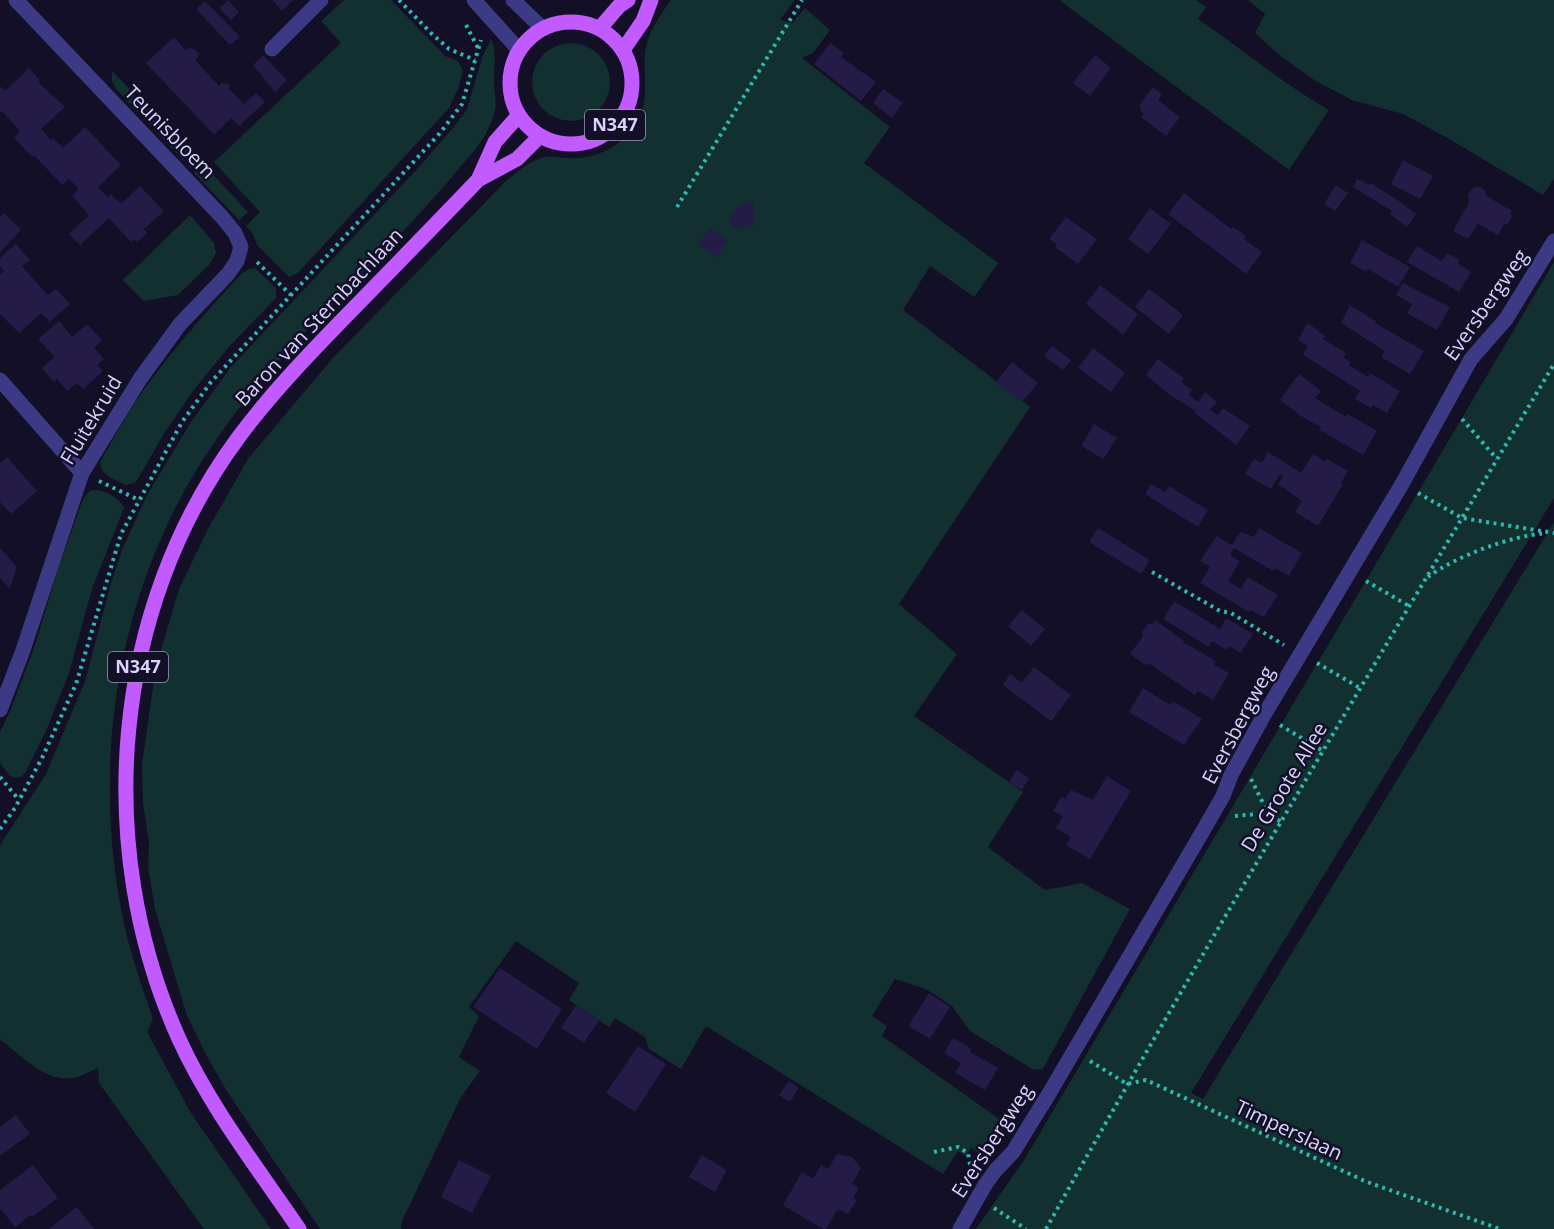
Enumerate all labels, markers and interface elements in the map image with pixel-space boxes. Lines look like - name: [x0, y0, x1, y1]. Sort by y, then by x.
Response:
- street label: Teunisbloem: [119, 79, 222, 184]
- road number: N347: [585, 110, 645, 140]
- street label: Baron van Sternbachlaan: [229, 222, 409, 412]
- street label: Eversbergweg: [1437, 244, 1534, 366]
- street label: Fluitekruid: [53, 370, 128, 469]
- road number: N347: [108, 652, 168, 682]
- street label: Eversbergweg: [1195, 661, 1280, 789]
- street label: De Groote Allee: [1234, 717, 1333, 856]
- street label: Eversbergweg: [945, 1079, 1038, 1203]
- street label: Timperslaan: [1231, 1093, 1347, 1166]

